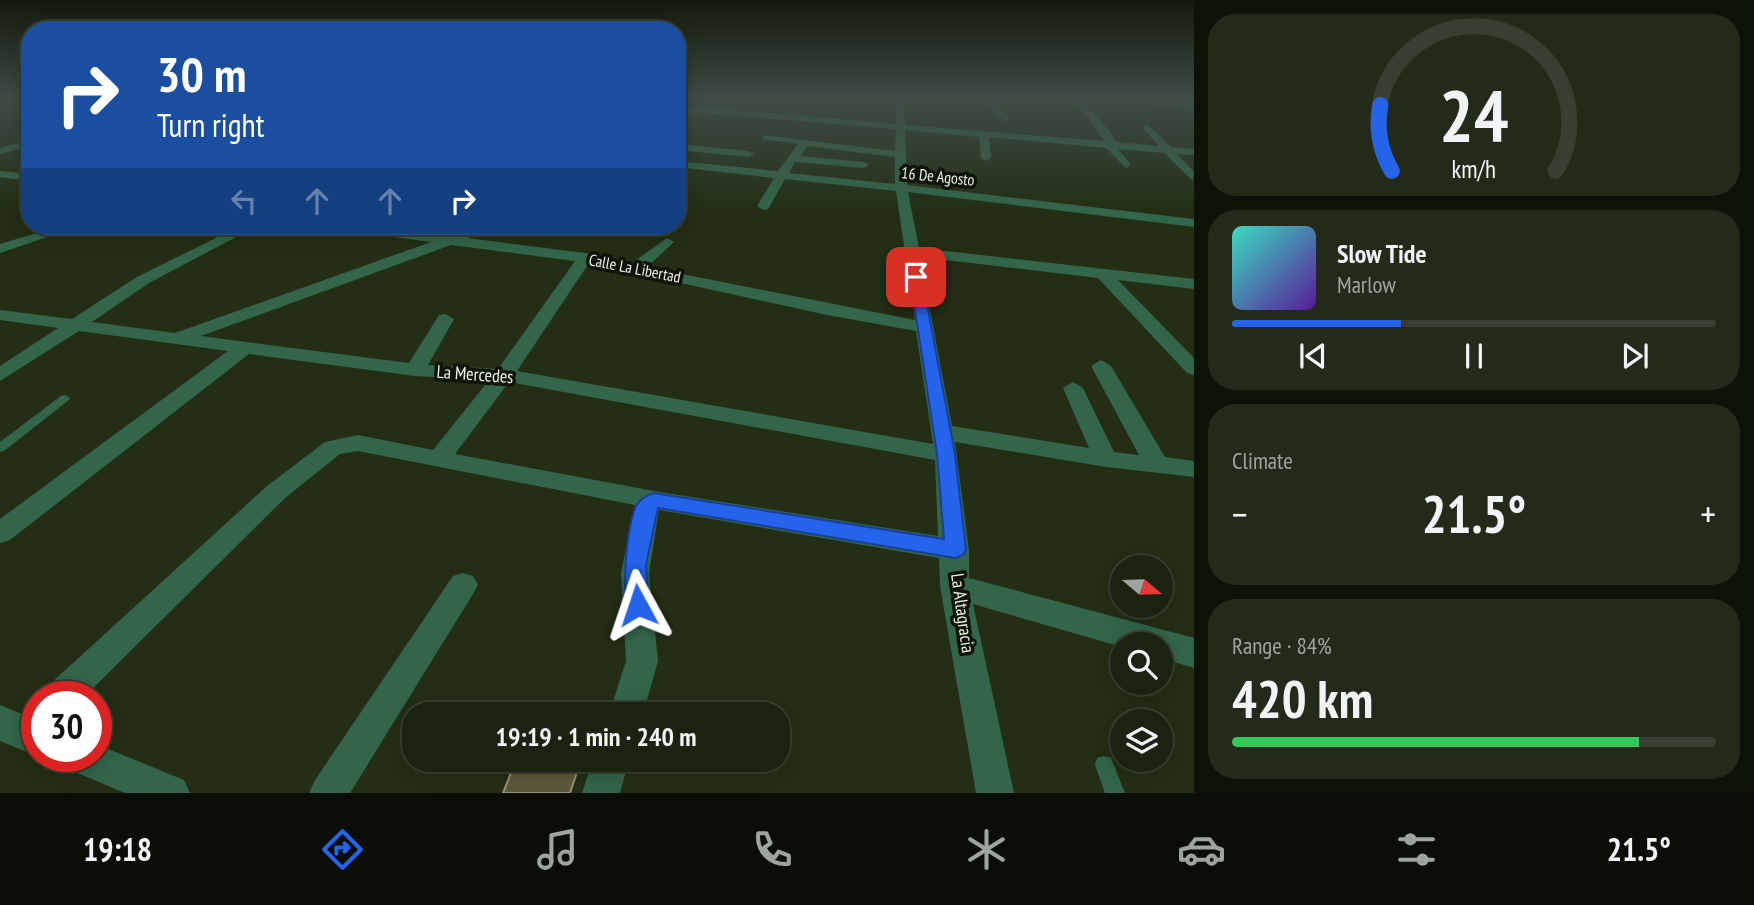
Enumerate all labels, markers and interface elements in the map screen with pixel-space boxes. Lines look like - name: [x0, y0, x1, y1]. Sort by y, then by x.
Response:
- text: 30 m: [157, 42, 246, 106]
- icon: right: [42, 49, 133, 140]
- text: 24: [1439, 67, 1509, 161]
- text: Turn right: [157, 104, 265, 146]
- text: km/h: [1452, 153, 1496, 185]
- street label: 16 De Agosto: [900, 162, 976, 190]
- icon: left: [225, 182, 263, 220]
- icon: ahead: [298, 182, 336, 220]
- icon: ahead: [371, 182, 409, 220]
- icon: right: [444, 182, 482, 220]
- text: Slow Tide: [1337, 237, 1427, 270]
- pin: [886, 247, 946, 307]
- street label: Calle La Libertad: [587, 249, 683, 287]
- icon: arrive: [897, 258, 935, 296]
- text: Marlow: [1337, 270, 1396, 299]
- icon: previous: [1294, 337, 1332, 375]
- icon: pause: [1455, 337, 1493, 375]
- icon: next: [1616, 337, 1654, 375]
- street label: La Mercedes: [436, 360, 514, 388]
- text: Climate: [1232, 446, 1293, 475]
- text: 21.5°: [1422, 480, 1526, 547]
- text: −: [1232, 489, 1248, 538]
- text: +: [1700, 489, 1716, 538]
- north arrow: [1110, 555, 1172, 618]
- map controls: [1110, 555, 1173, 772]
- position arrow: [601, 568, 675, 642]
- street label: La Altagracia: [946, 572, 980, 654]
- text: Range · 84%: [1232, 631, 1332, 660]
- button: search: [1110, 632, 1173, 695]
- text: 420 km: [1232, 665, 1373, 732]
- speed limit sign: 30: [21, 681, 112, 772]
- button: layers: [1110, 709, 1173, 772]
- text: 19:19 · 1 min · 240 m: [496, 720, 696, 753]
- icon: directions: [318, 825, 367, 874]
- icon: music: [533, 825, 582, 874]
- icon: phone: [748, 825, 797, 874]
- icon: climate: [962, 825, 1011, 874]
- icon: car: [1177, 825, 1226, 874]
- icon: filters: [1392, 825, 1441, 874]
- text: 19:18: [83, 828, 152, 870]
- text: 21.5°: [1607, 828, 1671, 870]

